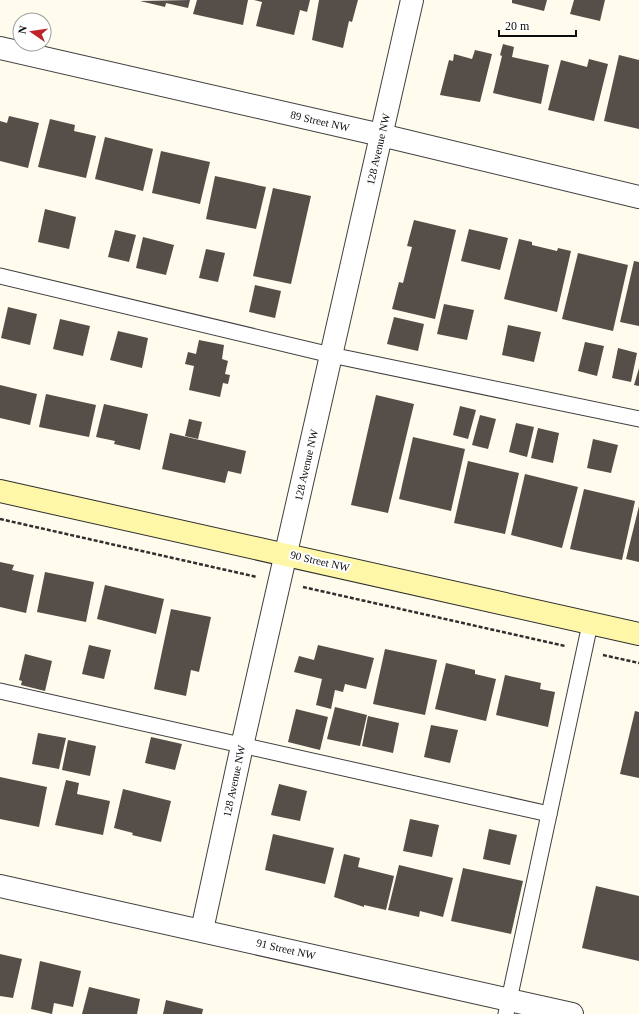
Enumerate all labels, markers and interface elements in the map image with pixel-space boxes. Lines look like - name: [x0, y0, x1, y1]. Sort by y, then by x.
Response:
- north arrow: [12, 12, 52, 52]
- scale bar: [499, 12, 576, 38]
- text: 20 m: [505, 19, 530, 33]
- text: N: [16, 24, 29, 35]
- street label: 89 Street NW: [289, 108, 351, 134]
- street label: 128 Avenue NW: [364, 111, 392, 186]
- street label: 128 Avenue NW: [292, 427, 320, 502]
- street label: 90 Street NW: [289, 548, 351, 574]
- street label: 128 Avenue NW: [221, 743, 248, 818]
- street label: 91 Street NW: [255, 936, 317, 962]

